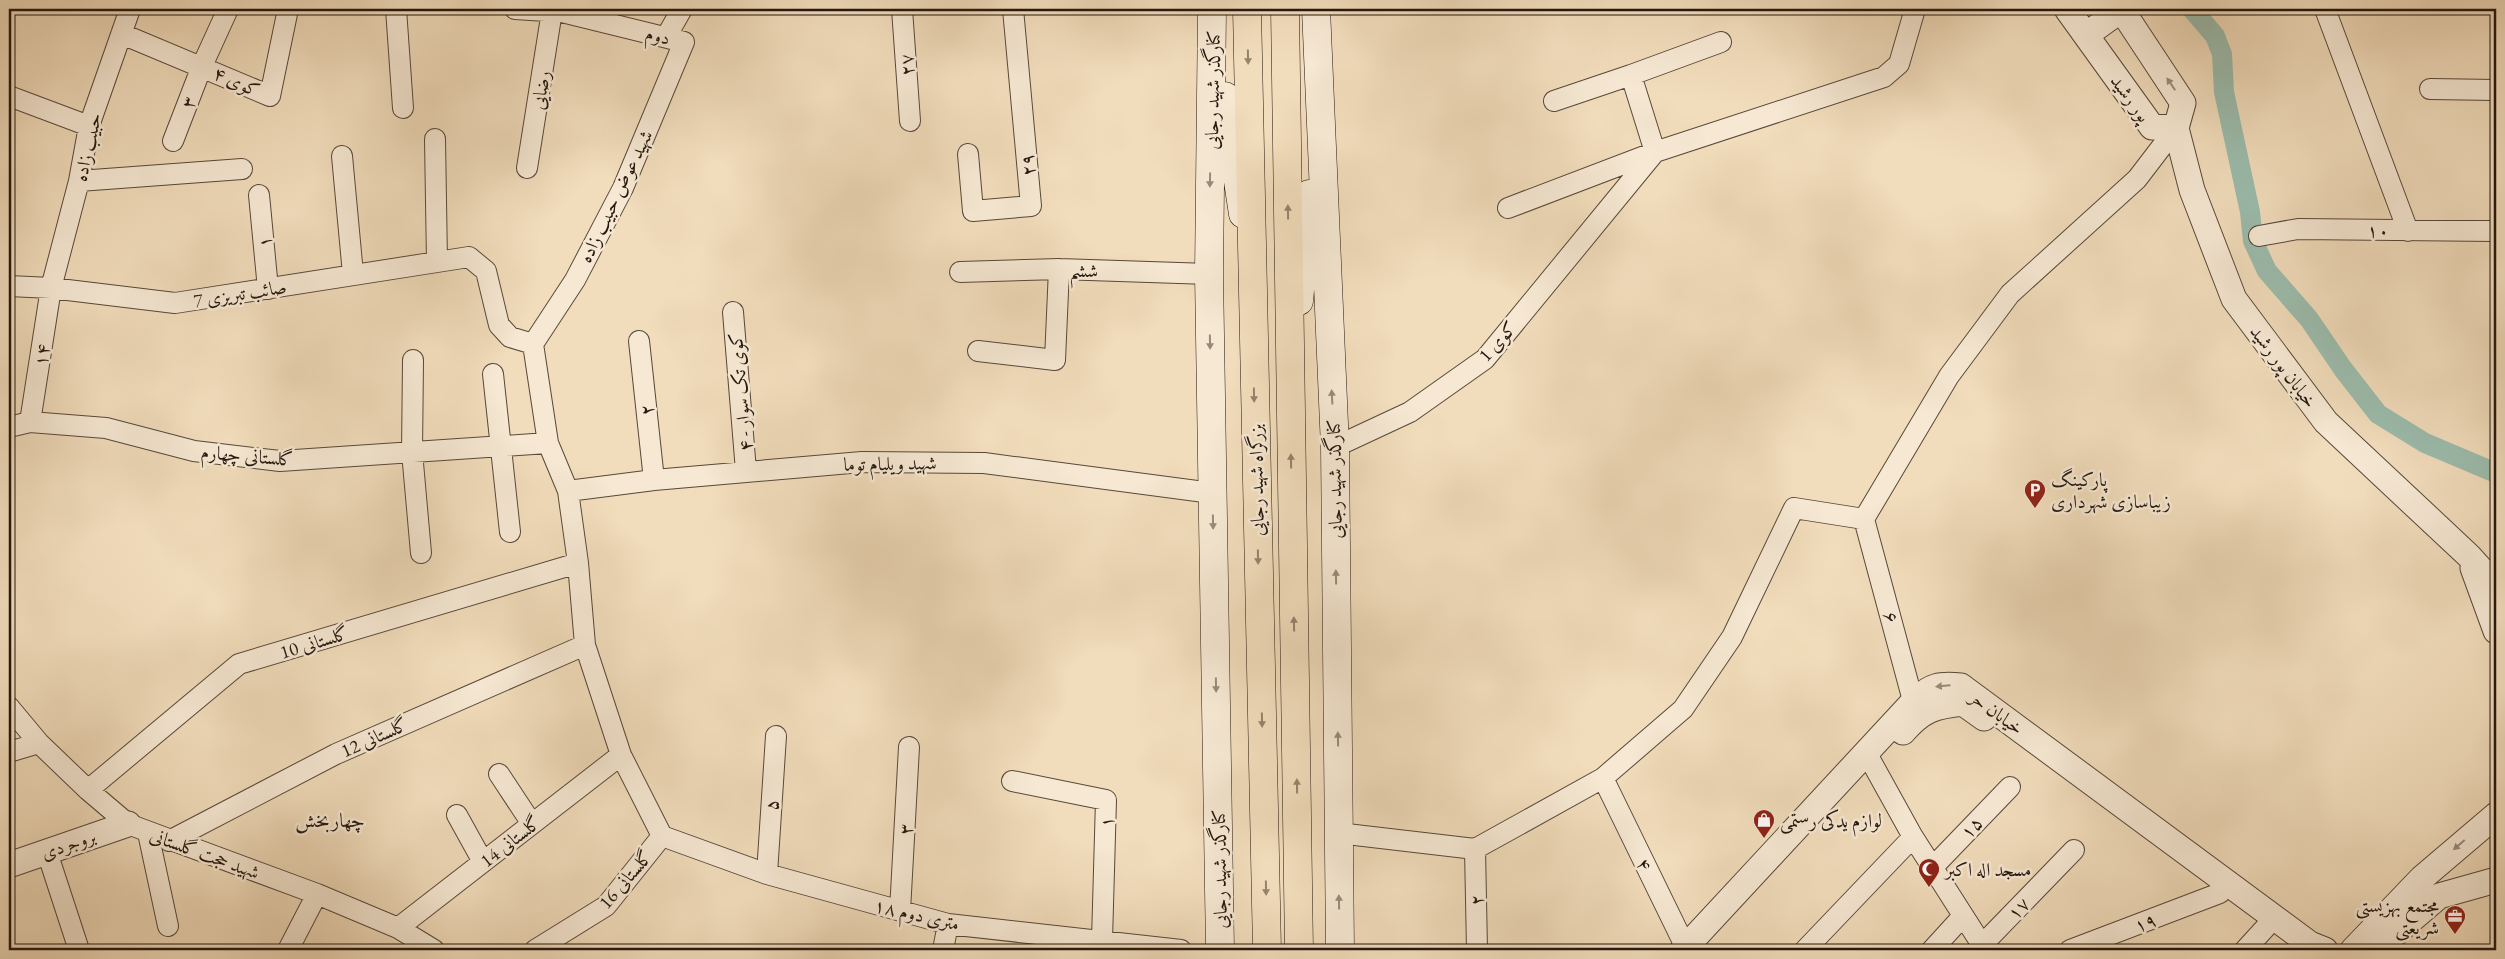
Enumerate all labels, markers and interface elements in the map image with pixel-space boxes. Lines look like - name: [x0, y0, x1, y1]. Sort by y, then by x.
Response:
- street label: دوم: [642, 20, 673, 54]
- street label: کنارگذر شهید رجایی: [1198, 30, 1227, 150]
- one-way arrow: [1244, 50, 1252, 66]
- street label: ۲۷: [893, 53, 920, 77]
- street label: کوی ۴: [210, 60, 264, 103]
- street label: رضایی: [525, 69, 557, 112]
- street label: پور رشید: [2104, 69, 2157, 129]
- one-way arrow: [2166, 77, 2176, 90]
- street label: ۳: [175, 93, 202, 112]
- street label: حبیب زاده: [67, 110, 107, 184]
- street label: شهید عوض حبیب زاده: [573, 126, 658, 267]
- street label: ۲۹: [1014, 153, 1041, 177]
- one-way arrow: [1206, 172, 1214, 188]
- one-way arrow: [1284, 203, 1292, 219]
- street label: ۱۰: [2367, 218, 2389, 243]
- street label: ۱: [252, 235, 277, 249]
- street label: ششم: [1069, 258, 1099, 290]
- street label: صائب تبریزی 7: [192, 274, 288, 313]
- street label: کوی 1: [1473, 316, 1522, 367]
- street label: خیابان پور رشید: [2243, 320, 2323, 413]
- street label: ۴ - کوی تک سوار: [723, 331, 758, 452]
- one-way arrow: [1206, 335, 1214, 351]
- street label: ۱۴: [27, 342, 56, 368]
- one-way arrow: [1250, 387, 1258, 403]
- one-way arrow: [1328, 388, 1336, 404]
- street label: ۲: [633, 403, 660, 417]
- street label: کنارگذر شهید رجایی: [1320, 419, 1349, 539]
- street label: بزرگراه شهید رجایی: [1243, 423, 1271, 536]
- street label: گلستانی چهارم: [199, 439, 294, 476]
- street label: شهید ویلیام توما: [843, 450, 937, 481]
- one-way arrow: [1287, 453, 1295, 469]
- place label: پارکینگ زیباسازی شهرداری: [2051, 467, 2171, 514]
- parking icon: پارکینگ زیباسازی شهرداری: [2023, 478, 2047, 509]
- one-way arrow: [1209, 515, 1217, 531]
- one-way arrow: [1254, 550, 1262, 566]
- one-way arrow: [1332, 568, 1340, 584]
- street label: ۶: [1878, 608, 1905, 626]
- one-way arrow: [1290, 616, 1298, 632]
- street label: گلستانی 10: [277, 620, 352, 665]
- one-way arrow: [1212, 677, 1220, 693]
- one-way arrow: [1934, 682, 1950, 690]
- street label: خیابان حر: [1963, 683, 2029, 740]
- street label: گلستانی 12: [337, 712, 412, 763]
- one-way arrow: [1258, 712, 1266, 728]
- one-way arrow: [1333, 731, 1341, 747]
- one-way arrow: [1292, 778, 1300, 794]
- street label: ۵: [759, 799, 784, 811]
- district label: چهاربخش: [295, 807, 365, 834]
- shop icon: لوازم یدکی رستمی: [1752, 808, 1776, 839]
- place label: لوازم یدکی رستمی: [1780, 808, 1882, 837]
- street label: کنارگذر شهید رجایی: [1205, 809, 1234, 929]
- street label: گلستانی 14: [475, 810, 546, 873]
- street label: ۱۵: [1955, 811, 1988, 844]
- street label: ۱: [1094, 816, 1119, 828]
- street label: شهید حجت گلستانی: [146, 822, 263, 885]
- street label: بروجردی: [37, 823, 100, 865]
- street label: ۳: [893, 823, 918, 835]
- one-way arrow: [2452, 840, 2465, 851]
- street label: گلستانی 16: [593, 845, 658, 914]
- street label: ۴: [1631, 854, 1658, 875]
- mosque icon: مسجد اله اکبر: [1917, 857, 1941, 888]
- place label: مسجد اله اکبر: [1943, 857, 2031, 882]
- one-way arrow: [1262, 880, 1270, 896]
- street label: ۱۷: [2002, 892, 2035, 925]
- street label: ۱۸ متری دوم: [871, 893, 962, 940]
- one-way arrow: [1335, 893, 1343, 909]
- place label: مجتمع بهزیستی شریعتی: [2355, 893, 2439, 941]
- street label: ۲: [1464, 894, 1489, 906]
- office icon: مجتمع بهزیستی شریعتی: [2443, 904, 2467, 935]
- street label: ۱۹: [2130, 907, 2160, 938]

